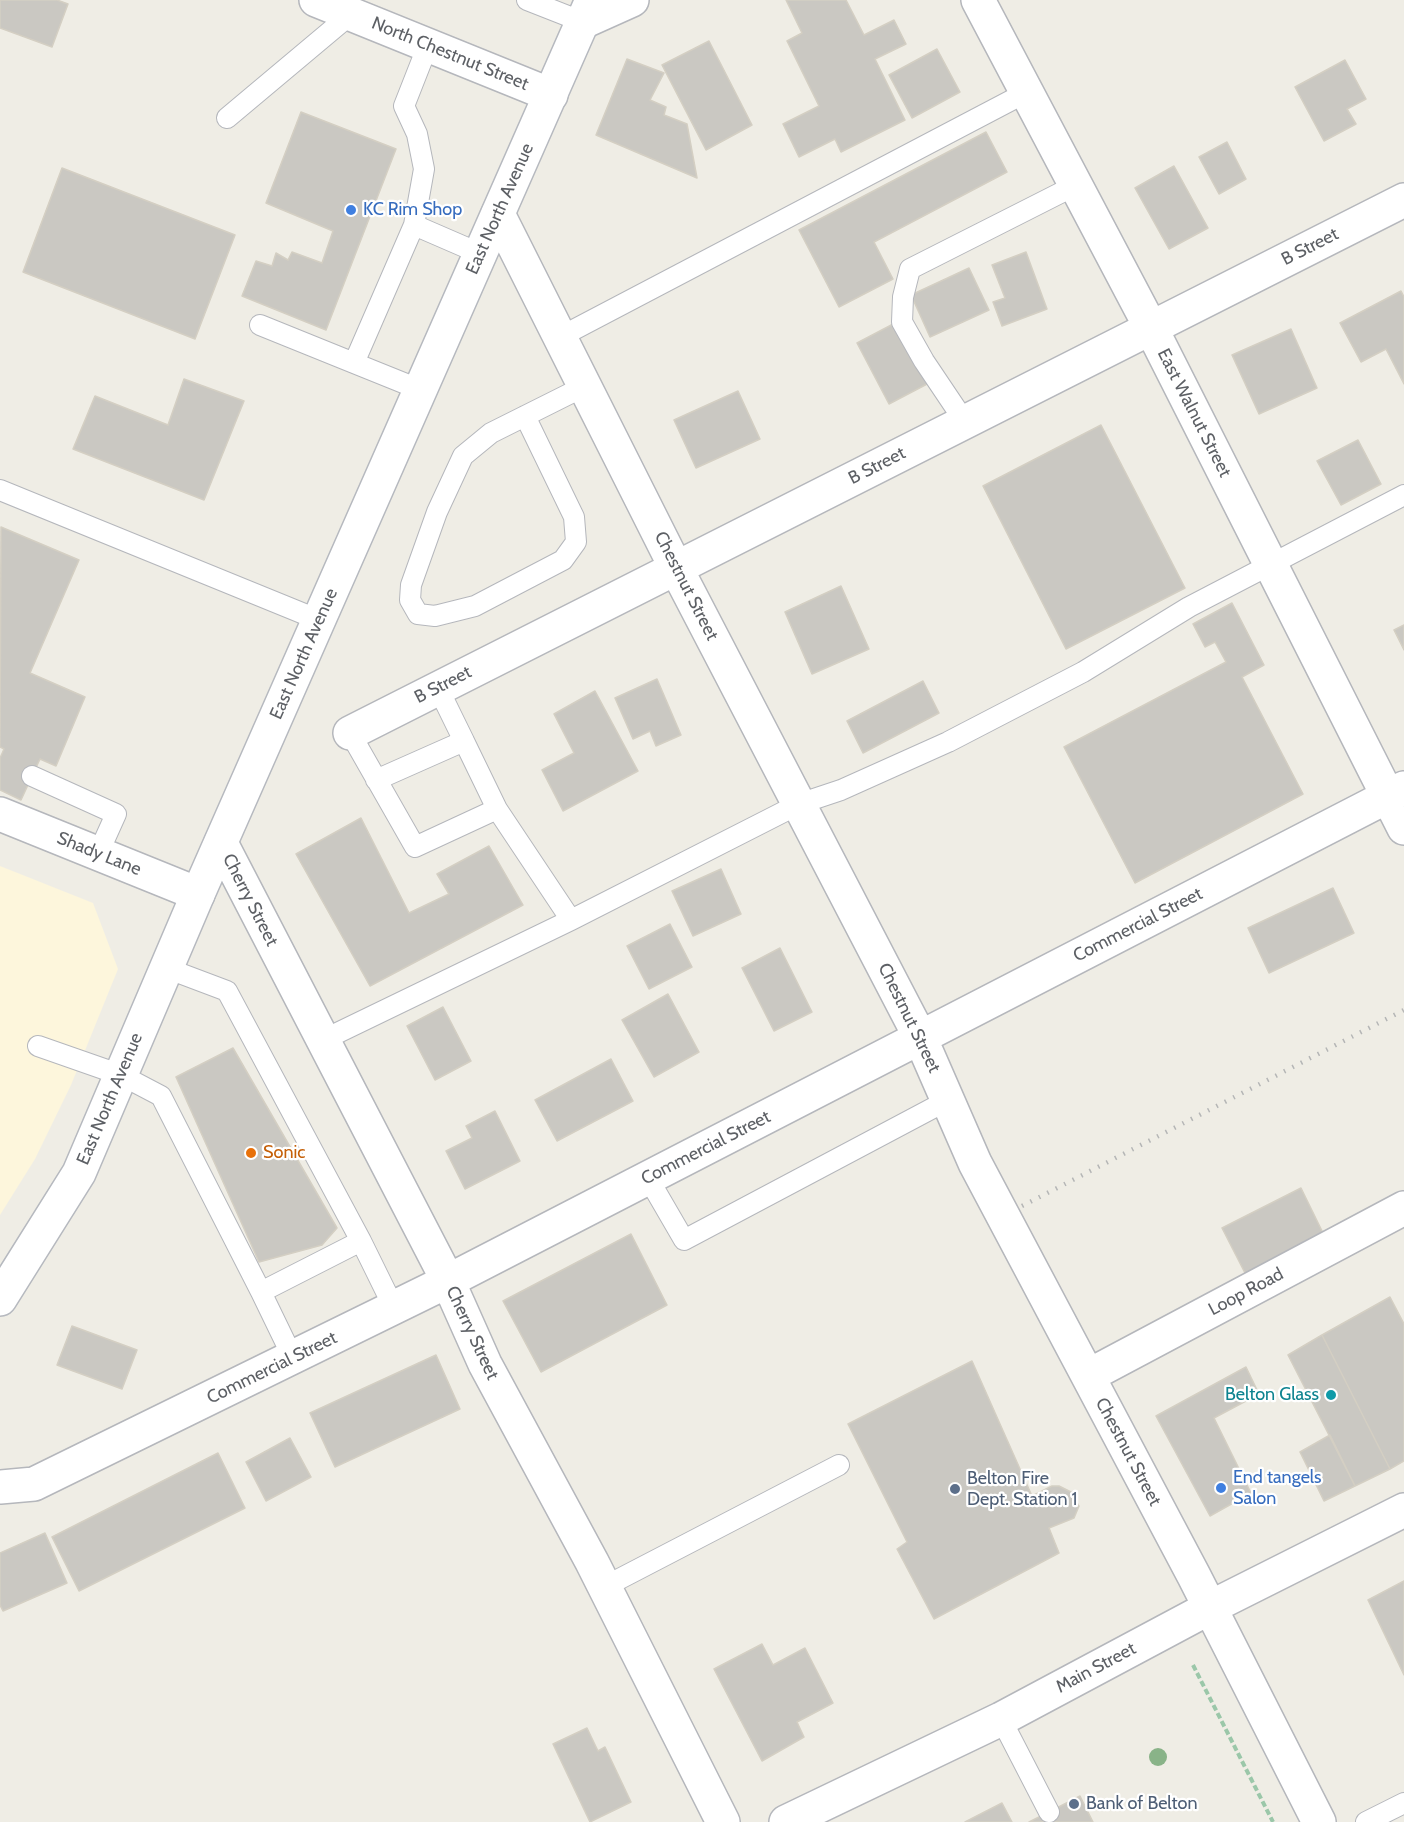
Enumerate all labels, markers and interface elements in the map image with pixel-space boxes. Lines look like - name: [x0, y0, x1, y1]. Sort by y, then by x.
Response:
- street label: North Chestnut Street: [368, 13, 532, 95]
- street label: East North Avenue: [461, 140, 539, 278]
- place label: KC Rim Shop: [363, 199, 462, 221]
- marker: KC Rim Shop: [344, 203, 358, 217]
- street label: B Street: [1278, 224, 1342, 270]
- street label: East Walnut Street: [1152, 345, 1236, 481]
- street label: B Street: [845, 443, 909, 489]
- street label: Chestnut Street: [649, 528, 723, 644]
- street label: East North Avenue: [265, 585, 343, 723]
- street label: B Street: [411, 662, 475, 708]
- street label: Shady Lane: [54, 827, 144, 881]
- street label: Cherry Street: [217, 850, 283, 950]
- street label: Commercial Street: [1070, 883, 1206, 967]
- street label: Chestnut Street: [873, 960, 945, 1076]
- street label: East North Avenue: [72, 1030, 148, 1168]
- street label: Commercial Street: [638, 1106, 774, 1190]
- place label: Sonic: [263, 1142, 305, 1164]
- marker: Sonic: [244, 1146, 258, 1160]
- street label: Loop Road: [1205, 1263, 1287, 1321]
- street label: Cherry Street: [441, 1283, 503, 1383]
- street label: Commercial Street: [203, 1327, 341, 1409]
- place label: Belton Glass: [1225, 1384, 1319, 1406]
- marker: Belton Glass: [1324, 1388, 1338, 1402]
- street label: Chestnut Street: [1090, 1394, 1166, 1510]
- place label: End tangels Salon: [1233, 1467, 1322, 1510]
- place label: Belton Fire Dept. Station 1: [967, 1468, 1077, 1510]
- marker: End tangels Salon: [1214, 1481, 1228, 1495]
- marker: Belton Fire Dept. Station 1: [948, 1482, 962, 1496]
- street label: Main Street: [1052, 1638, 1140, 1698]
- place label: Bank of Belton: [1086, 1793, 1197, 1815]
- marker: Bank of Belton: [1067, 1797, 1081, 1811]

